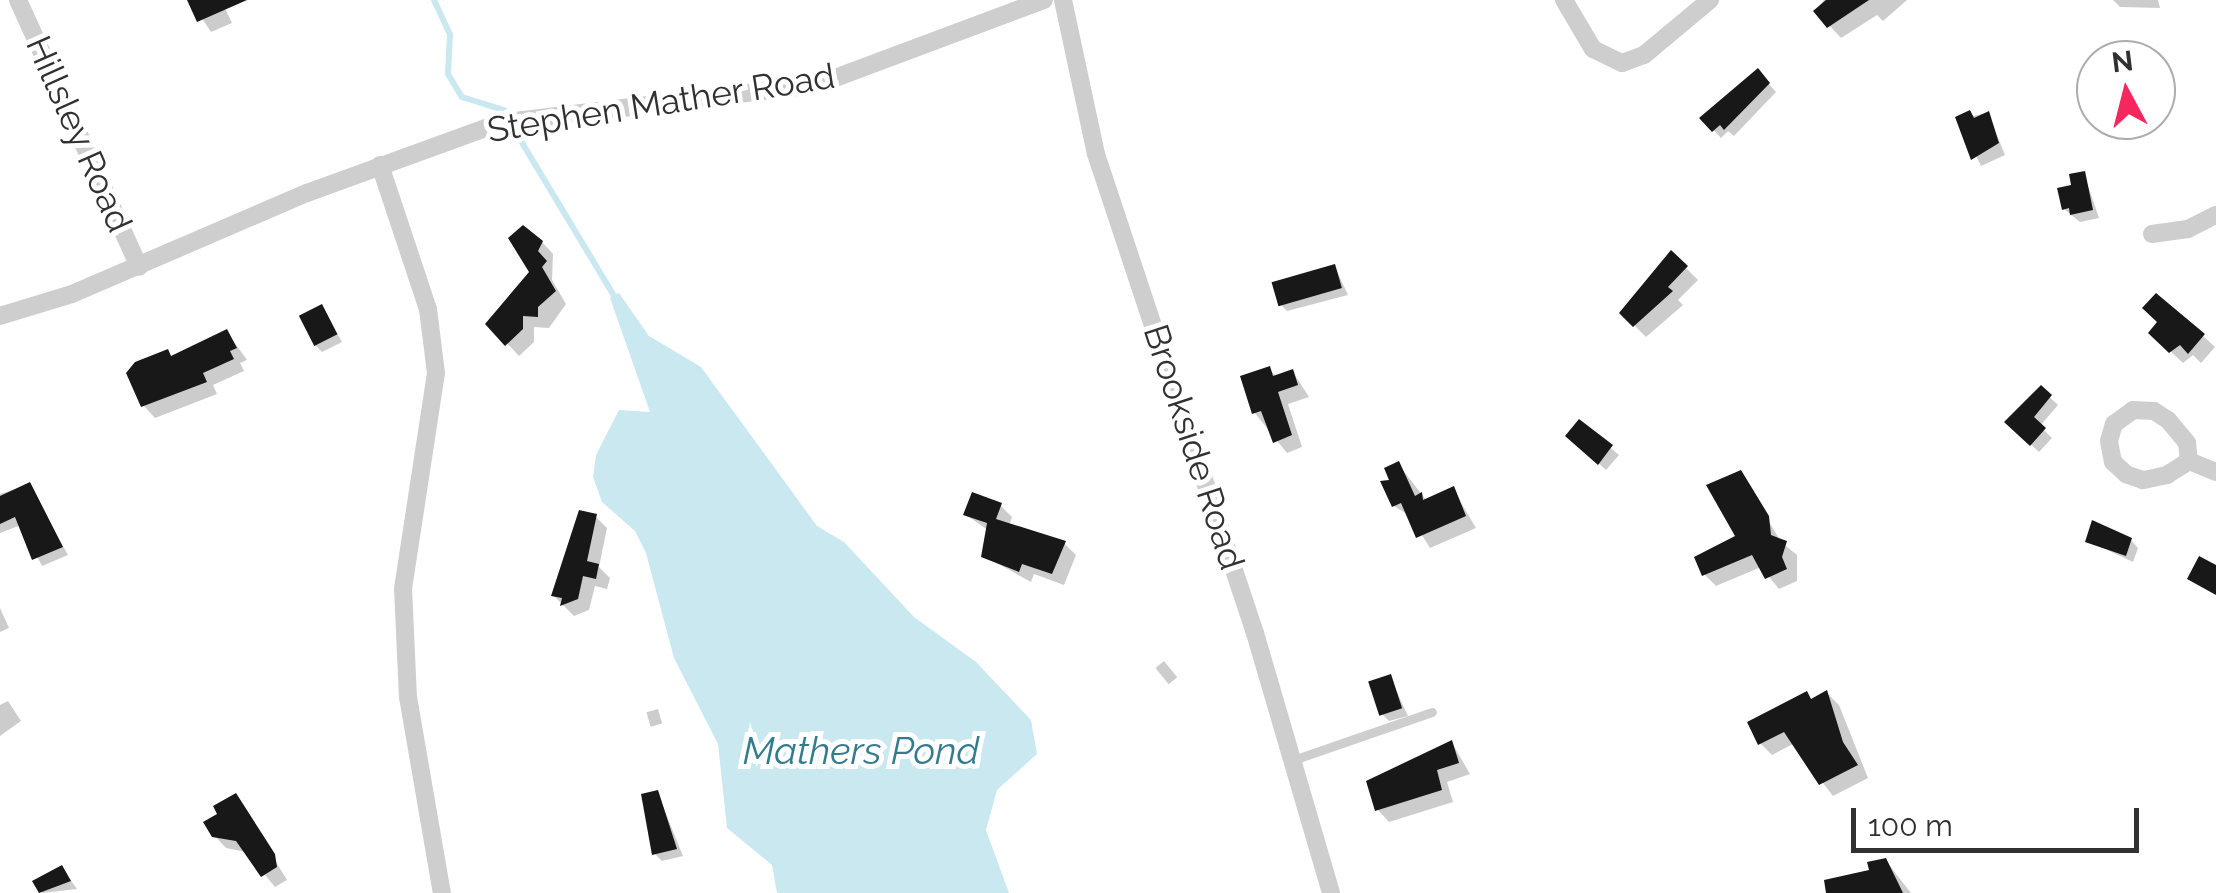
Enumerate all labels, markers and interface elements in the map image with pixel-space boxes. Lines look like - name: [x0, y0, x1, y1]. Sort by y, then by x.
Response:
- street label: Hillsley Road: [17, 29, 141, 239]
- north arrow: [2076, 40, 2176, 140]
- text: N: [2110, 44, 2135, 79]
- street label: Stephen Mather Road: [484, 55, 838, 151]
- street label: Brookside Road: [1135, 319, 1253, 575]
- water label: Mathers Pond: [743, 728, 979, 774]
- scale bar: [1856, 788, 2144, 850]
- text: 100 m: [1868, 808, 1953, 843]

